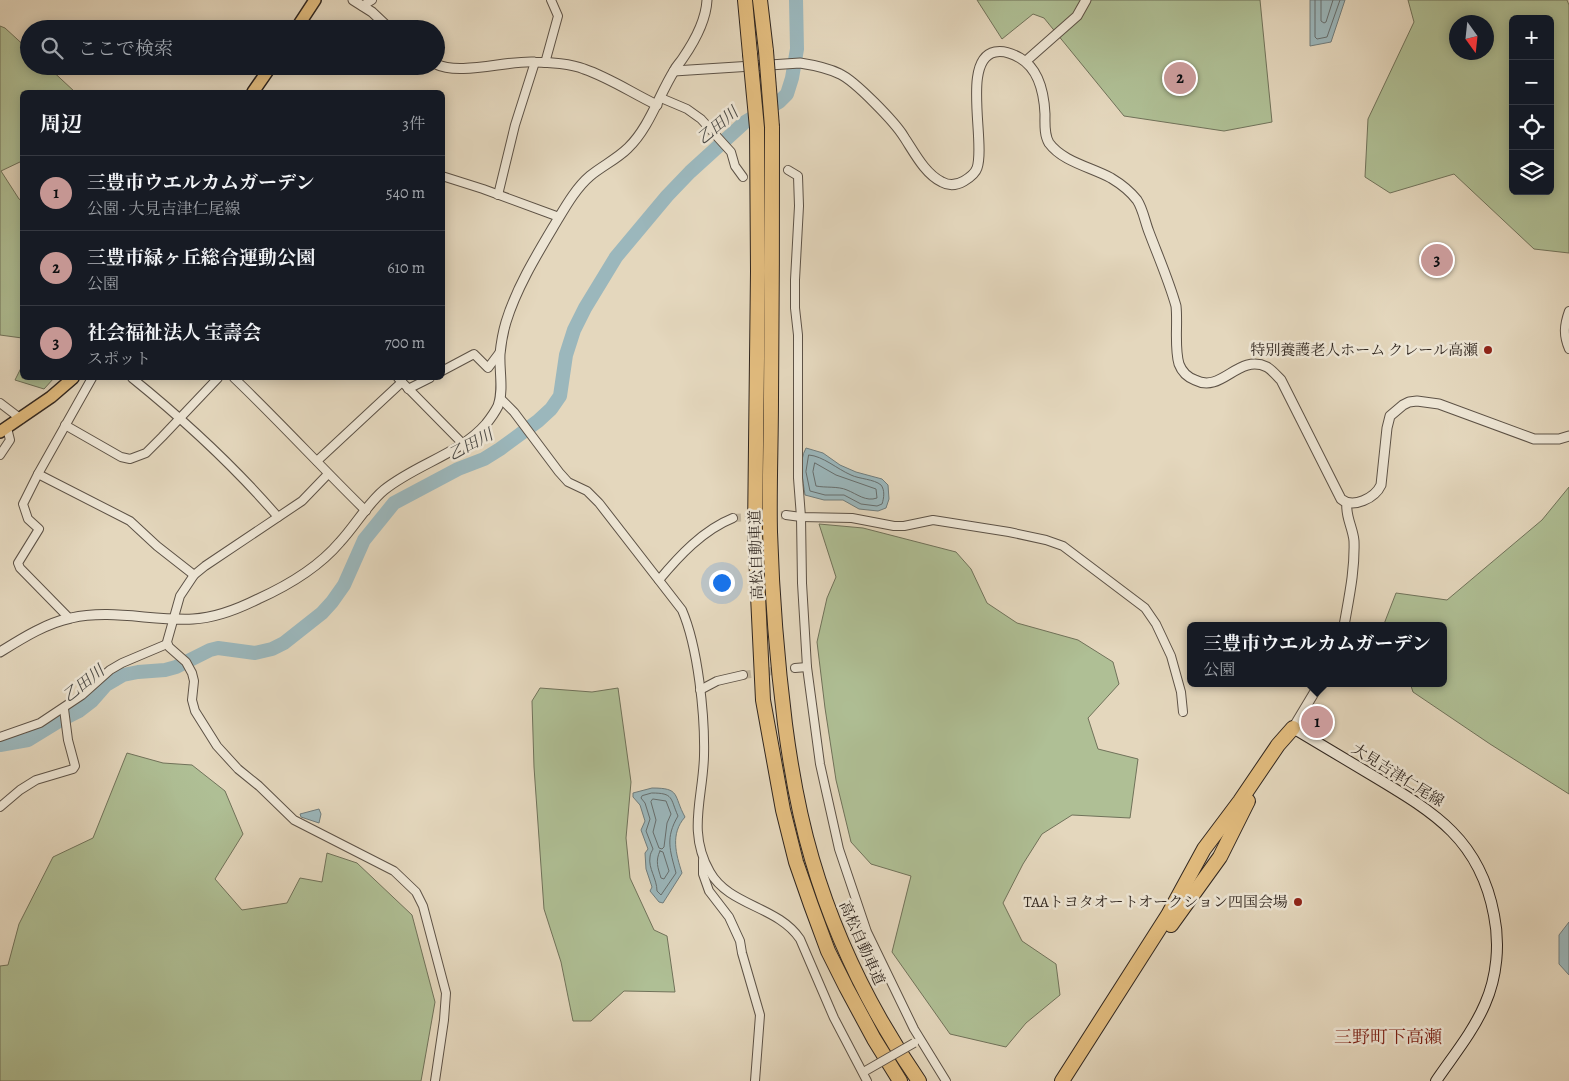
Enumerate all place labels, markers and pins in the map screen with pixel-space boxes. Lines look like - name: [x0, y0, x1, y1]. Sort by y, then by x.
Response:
- pin: 2: [1164, 59, 1196, 97]
- pin: 3: [1421, 241, 1453, 279]
- place label: 特別養護老人ホーム クレール高瀬: [1250, 340, 1478, 360]
- marker: 特別養護老人ホーム クレール高瀬: [1482, 344, 1494, 356]
- pin: 1: [1301, 703, 1333, 741]
- place label: TAAトヨタオートオークション四国会場: [1023, 892, 1288, 912]
- marker: TAAトヨタオートオークション四国会場: [1292, 896, 1304, 908]

